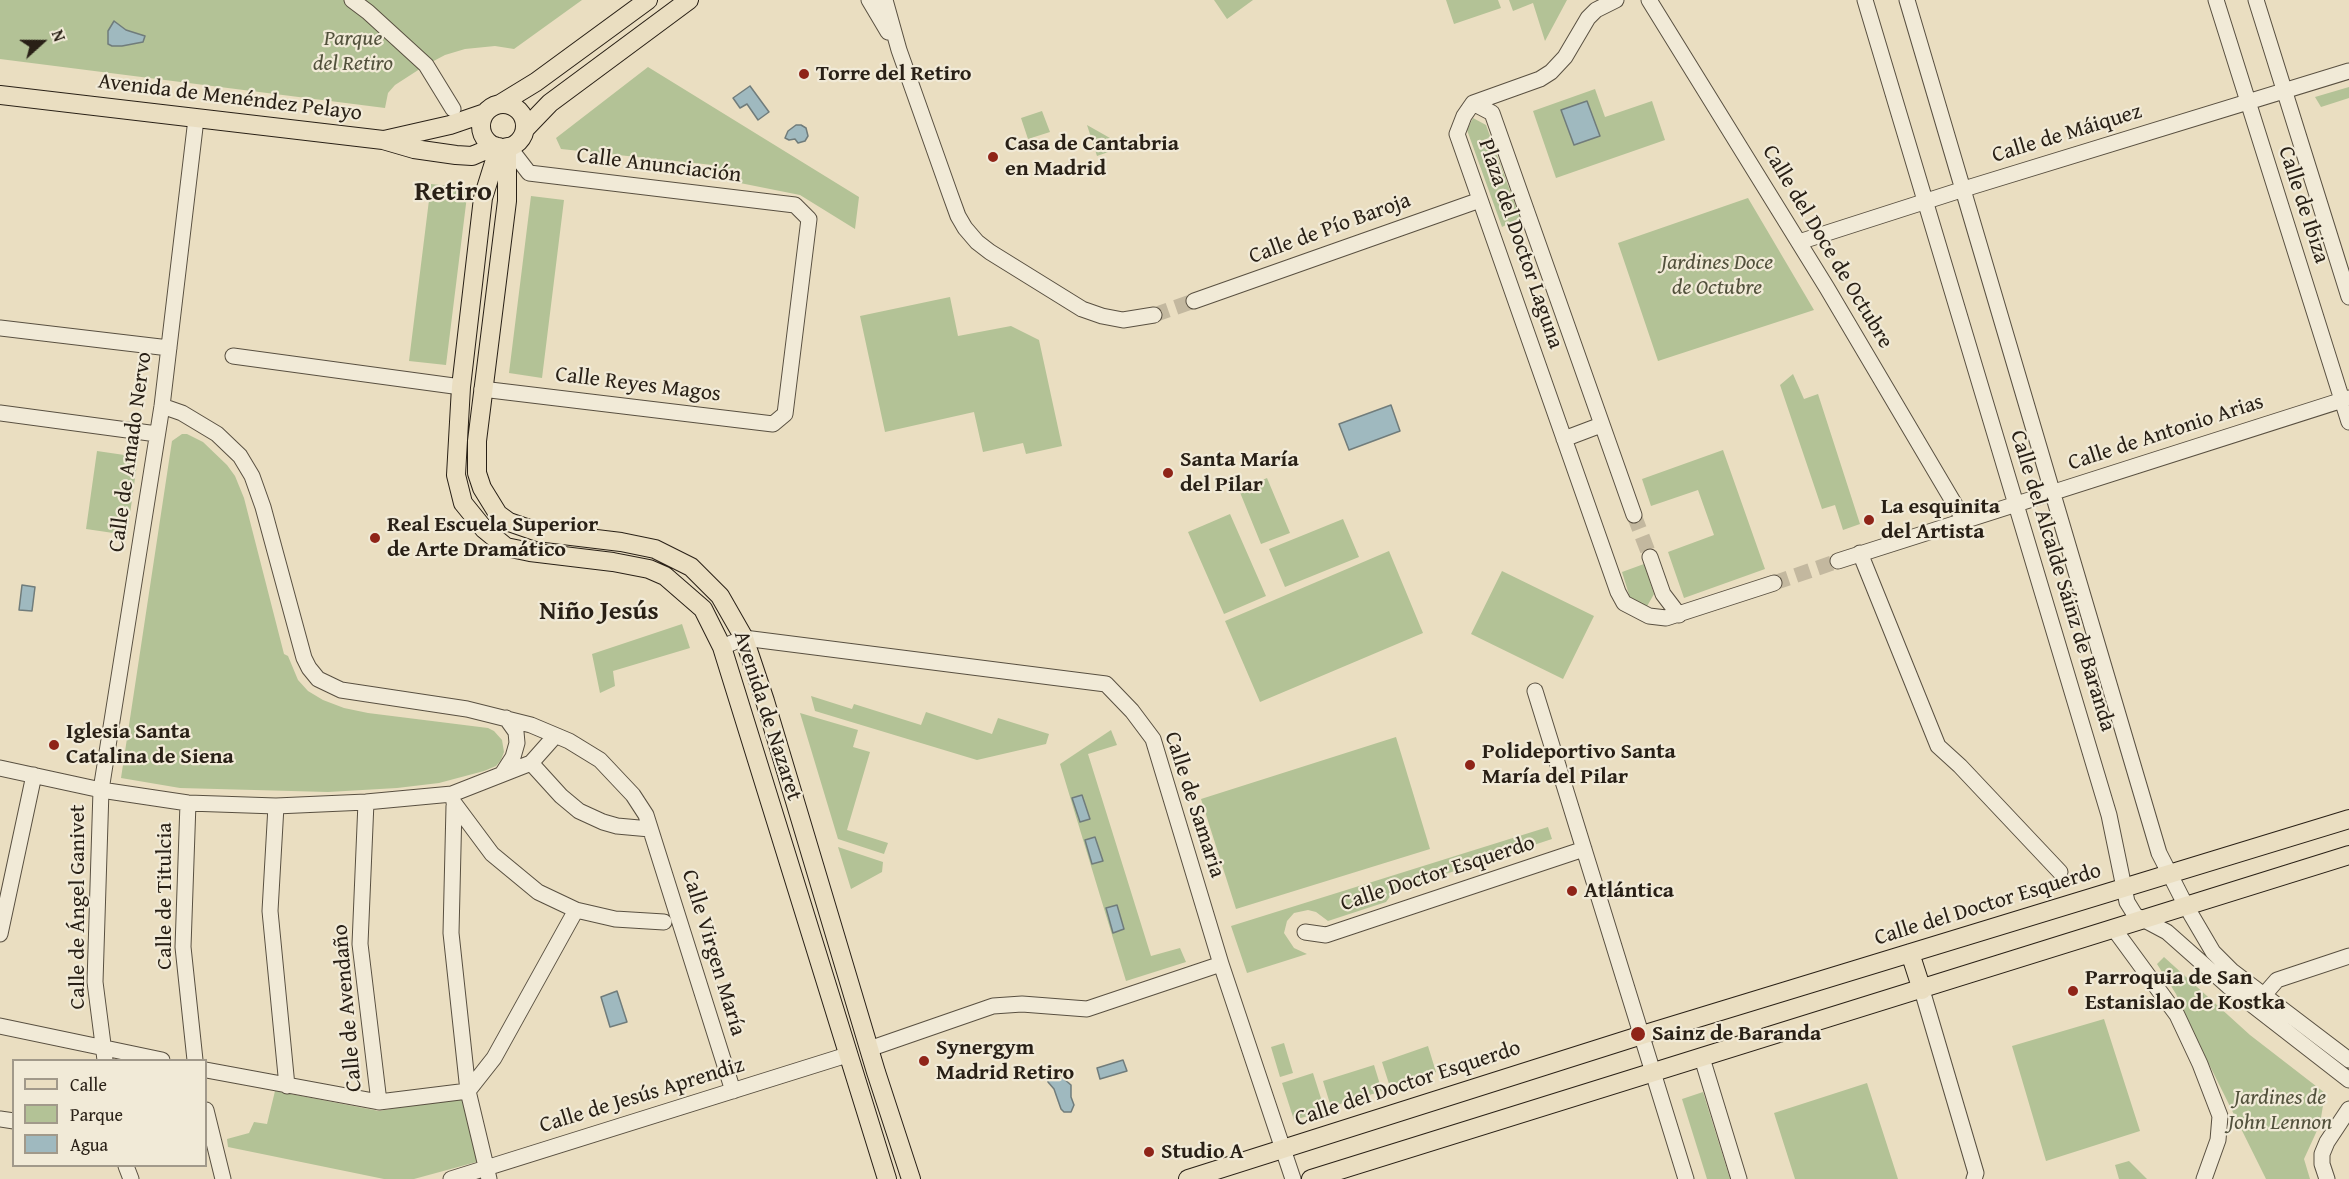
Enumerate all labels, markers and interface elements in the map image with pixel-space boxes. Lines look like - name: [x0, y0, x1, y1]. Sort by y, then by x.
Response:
- north arrow: [12, 12, 72, 72]
- text: N: [46, 26, 72, 45]
- park label: Parque del Retiro: [313, 26, 393, 78]
- place label: Torre del Retiro: [816, 61, 972, 87]
- marker: Torre del Retiro: [797, 67, 811, 81]
- street label: Avenida de Menéndez Pelayo: [96, 69, 364, 127]
- street label: Calle de Máiquez: [1989, 99, 2145, 169]
- place label: Casa de Cantabria en Madrid: [1005, 131, 1179, 182]
- street label: Plaza del Doctor Laguna: [1472, 136, 1568, 352]
- street label: Calle del Doce de Octubre: [1756, 141, 1898, 353]
- street label: Calle Anunciación: [575, 143, 743, 189]
- street label: Calle de Ibiza: [2272, 143, 2334, 267]
- marker: Casa de Cantabria en Madrid: [986, 150, 1000, 164]
- district label: Retiro: [414, 176, 492, 210]
- street label: Calle de Pío Baroja: [1246, 188, 1414, 270]
- park label: Jardines Doce de Octubre: [1661, 250, 1773, 302]
- street label: Calle de Amado Nervo: [104, 350, 158, 554]
- street label: Calle Reyes Magos: [554, 362, 722, 408]
- street label: Calle de Antonio Arias: [2065, 389, 2267, 477]
- street label: Calle del Alcalde Sáinz de Baranda: [2004, 427, 2120, 735]
- place label: Santa María del Pilar: [1180, 447, 1299, 499]
- marker: Santa María del Pilar: [1161, 466, 1175, 480]
- place label: La esquinita del Artista: [1881, 494, 2000, 546]
- place label: Real Escuela Superior de Arte Dramático: [387, 512, 598, 564]
- marker: La esquinita del Artista: [1862, 513, 1876, 527]
- marker: Real Escuela Superior de Arte Dramático: [368, 531, 382, 545]
- district label: Niño Jesús: [539, 596, 659, 628]
- street label: Avenida de Nazaret: [727, 628, 807, 804]
- place label: Iglesia Santa Catalina de Siena: [66, 719, 234, 770]
- street label: Calle de Samaria: [1158, 729, 1230, 881]
- marker: Iglesia Santa Catalina de Siena: [47, 738, 61, 752]
- place label: Polideportivo Santa María del Pilar: [1482, 739, 1676, 790]
- marker: Polideportivo Santa María del Pilar: [1463, 758, 1477, 772]
- street label: Calle de Ángel Ganivet: [65, 804, 91, 1010]
- street label: Calle de Titulcia: [152, 822, 178, 970]
- street label: Calle Doctor Esquerdo: [1338, 830, 1538, 918]
- street label: Calle del Doctor Esquerdo: [1871, 858, 2105, 952]
- street label: Calle Virgen María: [675, 867, 751, 1039]
- place label: Atlántica: [1584, 878, 1674, 904]
- marker: Atlántica: [1565, 884, 1579, 898]
- street label: Calle de Avendaño: [328, 923, 368, 1093]
- place label: Parroquia de San Estanislao de Kostka: [2085, 965, 2285, 1016]
- marker: Parroquia de San Estanislao de Kostka: [2066, 984, 2080, 998]
- place label: Sainz de Baranda: [1652, 1021, 1821, 1047]
- marker: Sainz de Baranda: [1629, 1025, 1647, 1043]
- place label: Synergym Madrid Retiro: [936, 1035, 1074, 1086]
- street label: Calle del Doctor Esquerdo: [1292, 1035, 1524, 1133]
- street label: Calle de Jesús Aprendiz: [537, 1052, 747, 1140]
- marker: Synergym Madrid Retiro: [917, 1054, 931, 1068]
- legend: [12, 1059, 207, 1167]
- text: Calle: [70, 1071, 107, 1098]
- park label: Jardines de John Lennon: [2228, 1085, 2332, 1136]
- text: Parque: [70, 1101, 123, 1128]
- text: Agua: [70, 1131, 108, 1158]
- place label: Studio A: [1161, 1139, 1244, 1165]
- marker: Studio A: [1142, 1145, 1156, 1159]

